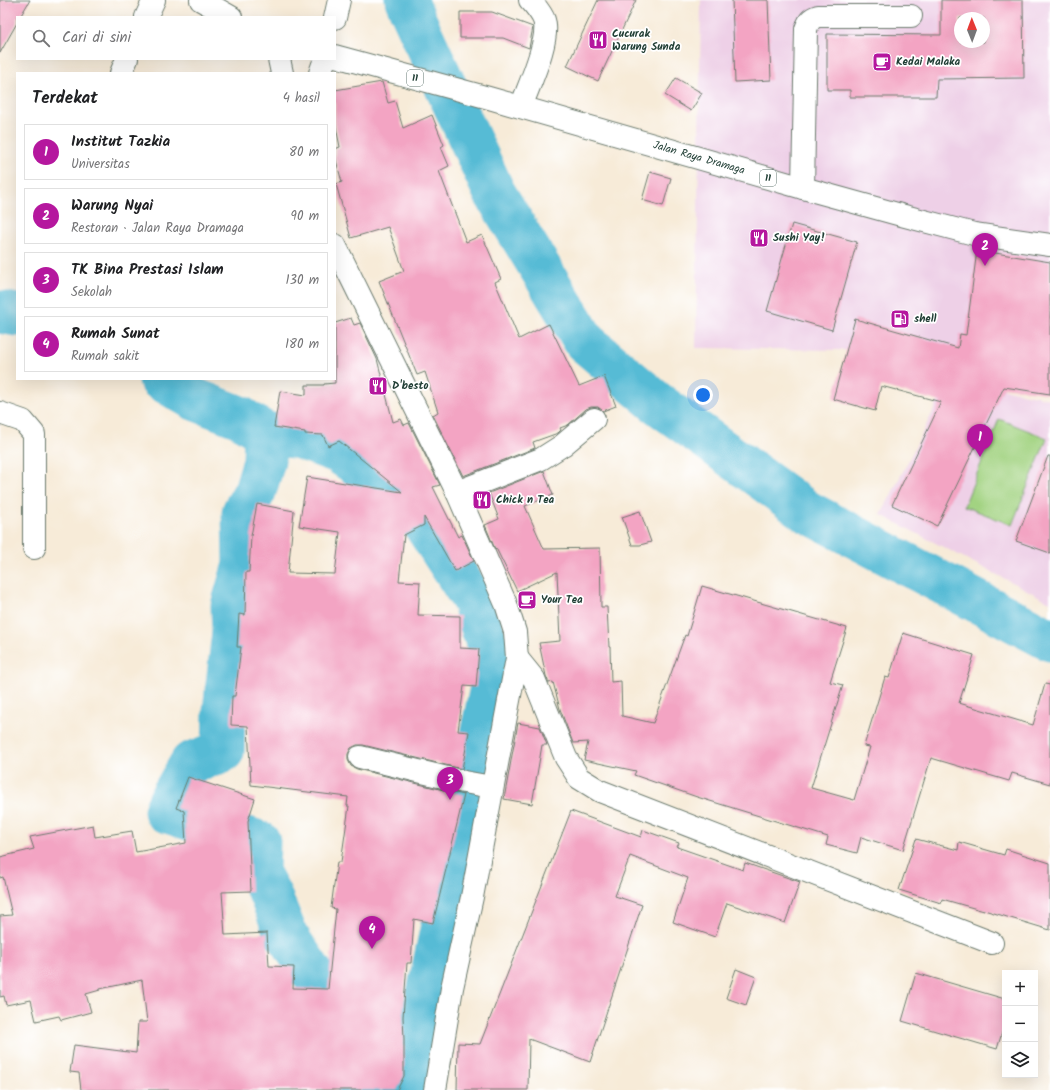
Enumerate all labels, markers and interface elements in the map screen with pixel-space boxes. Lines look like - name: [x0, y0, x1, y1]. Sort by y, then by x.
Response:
- north arrow: [954, 12, 990, 48]
- search box: [16, 16, 336, 60]
- place label: Cucurak Warung Sunda: [612, 25, 681, 56]
- text: Cari di sini: [62, 26, 131, 50]
- icon: search: [30, 27, 52, 49]
- restaurant icon: Cucurak Warung Sunda: [587, 29, 609, 51]
- cafe icon: Kedai Malaka: [871, 51, 893, 73]
- place label: Kedai Malaka: [896, 53, 961, 71]
- road number: 11: [407, 70, 423, 86]
- text: Terdekat: [32, 85, 98, 112]
- text: 4 hasil: [283, 88, 320, 109]
- text: Institut Tazkia: [71, 130, 170, 154]
- street label: Jalan Raya Dramaga: [651, 136, 747, 180]
- text: 1: [44, 142, 48, 163]
- text: 80 m: [289, 142, 319, 163]
- text: Universitas: [71, 154, 130, 175]
- road number: 11: [760, 170, 776, 186]
- text: Warung Nyai: [71, 194, 153, 218]
- text: 2: [42, 206, 50, 227]
- text: 90 m: [291, 206, 319, 227]
- text: Restoran · Jalan Raya Dramaga: [71, 218, 244, 239]
- restaurant icon: Sushi Yay!: [748, 227, 770, 249]
- place label: Sushi Yay!: [773, 229, 826, 247]
- pin: 2: [972, 233, 998, 266]
- text: TK Bina Prestasi Islam: [71, 258, 224, 282]
- text: 3: [42, 270, 50, 291]
- text: 130 m: [285, 270, 319, 291]
- text: Sekolah: [71, 282, 112, 303]
- fuel station icon: shell: [889, 308, 911, 330]
- place label: shell: [914, 310, 937, 328]
- text: Rumah Sunat: [71, 322, 160, 346]
- text: 4: [42, 334, 50, 355]
- text: 180 m: [285, 334, 319, 355]
- text: Rumah sakit: [71, 346, 139, 367]
- restaurant icon: D'besto: [367, 375, 389, 397]
- place label: D'besto: [392, 377, 428, 395]
- your location: [693, 385, 713, 405]
- pin: 1: [967, 424, 993, 457]
- restaurant icon: Chick n Tea: [471, 489, 493, 511]
- place label: Chick n Tea: [496, 491, 555, 509]
- cafe icon: Your Tea: [516, 589, 538, 611]
- place label: Your Tea: [541, 591, 583, 609]
- pin: 3: [437, 767, 463, 800]
- pin: 4: [359, 916, 385, 949]
- map controls: [1002, 970, 1038, 1078]
- button: +: [1002, 970, 1038, 1006]
- button: −: [1002, 1006, 1038, 1042]
- button: layers: [1002, 1042, 1038, 1078]

